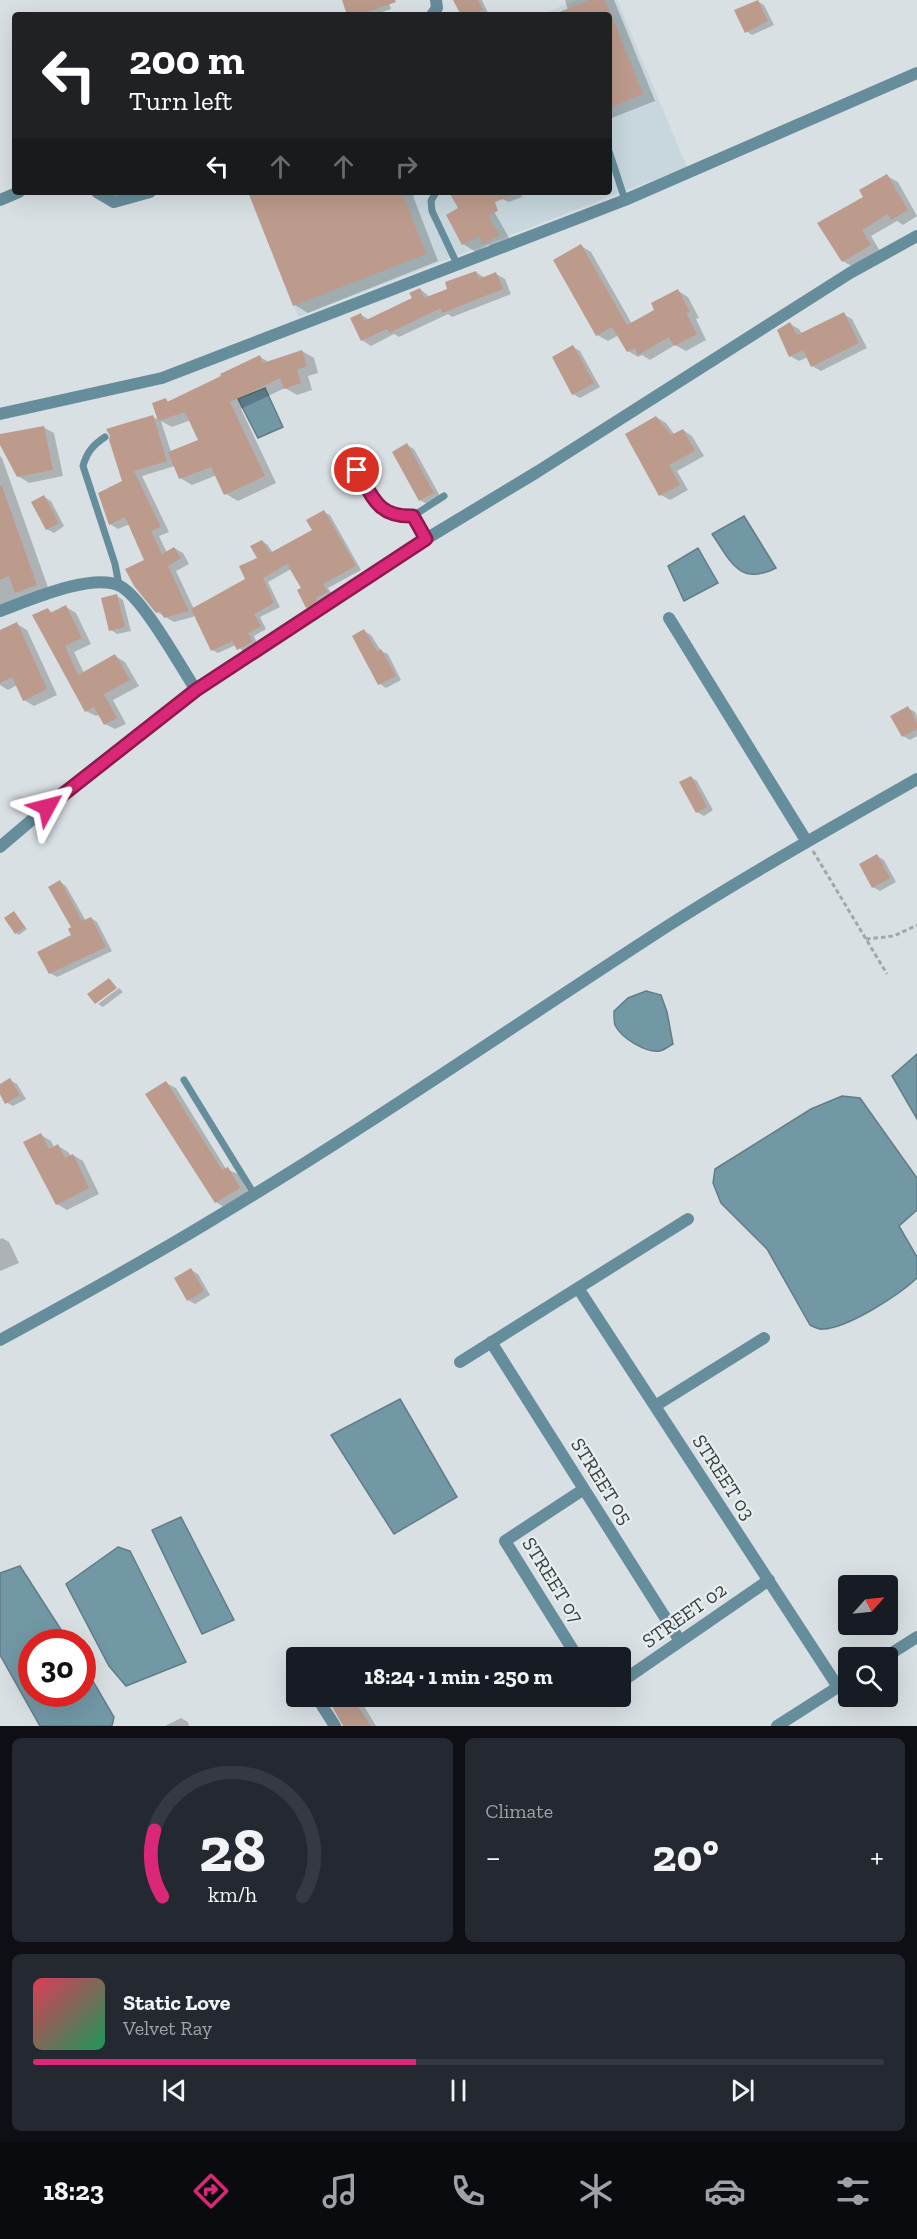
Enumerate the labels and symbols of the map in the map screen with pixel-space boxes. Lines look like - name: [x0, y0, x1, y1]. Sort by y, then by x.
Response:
- pin: [331, 444, 382, 495]
- position arrow: [15, 775, 79, 839]
- street label: STREET 03: [688, 1430, 760, 1524]
- street label: STREET 05: [566, 1433, 638, 1529]
- street label: STREET 07: [517, 1533, 589, 1628]
- north arrow: [838, 1575, 898, 1635]
- street label: STREET 02: [637, 1577, 731, 1653]
- speed limit sign: 30: [18, 1629, 96, 1707]

